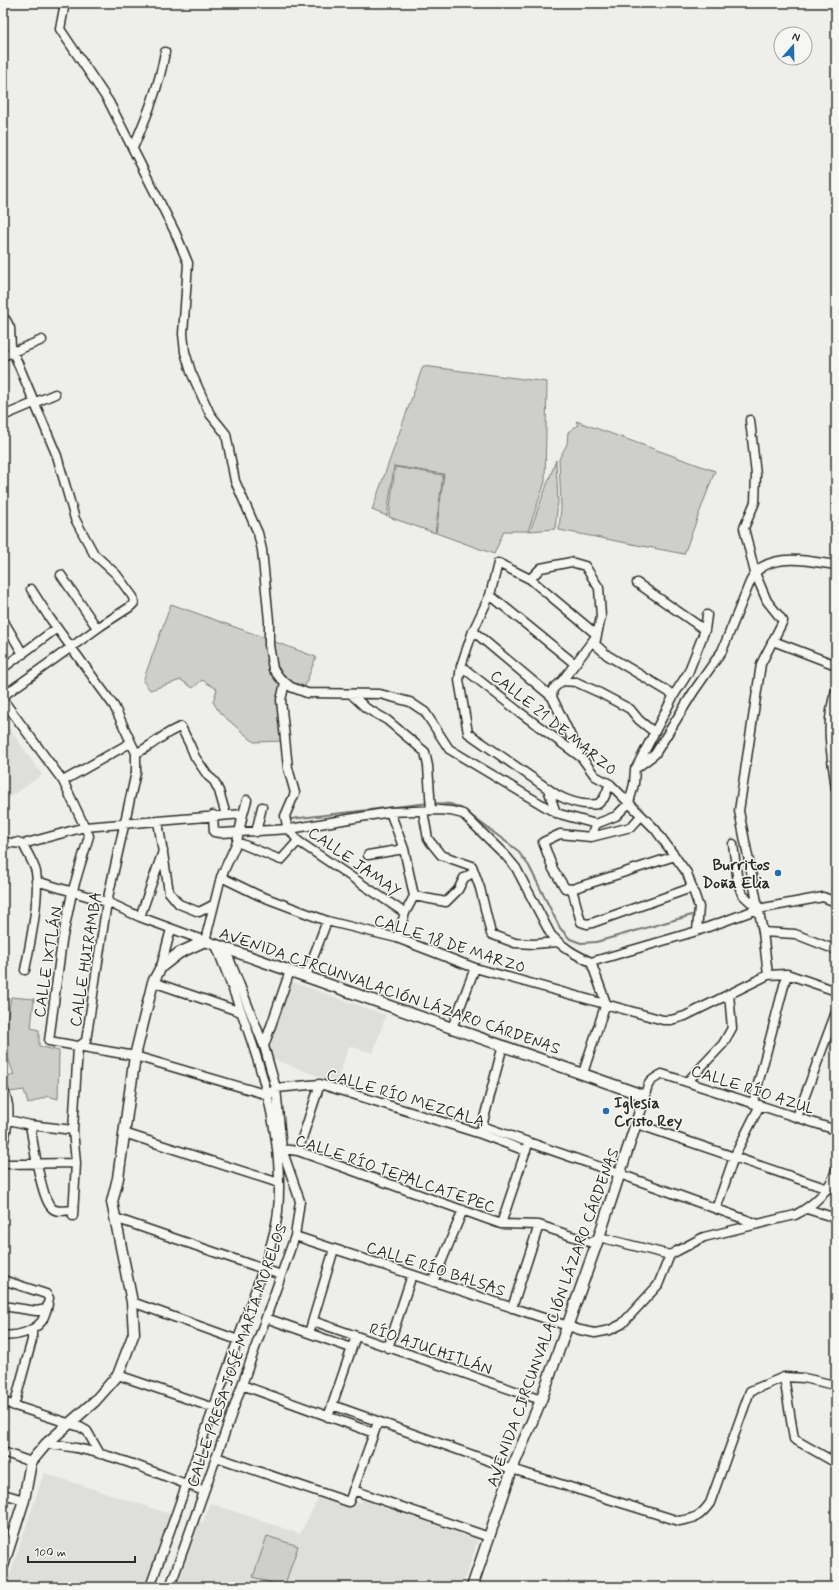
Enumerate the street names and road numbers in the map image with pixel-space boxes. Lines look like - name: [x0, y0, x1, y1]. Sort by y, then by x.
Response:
- street label: CALLE 21 DE MARZO: [485, 666, 621, 781]
- street label: CALLE JAMAY: [304, 822, 405, 902]
- street label: CALLE HUIRAMBA: [65, 890, 108, 1028]
- street label: CALLE IXTLÁN: [29, 905, 68, 1019]
- street label: CALLE 18 DE MARZO: [371, 910, 528, 979]
- street label: AVENIDA CIRCUNVALACIÓN LÁZARO CÁRDENAS: [216, 923, 563, 1060]
- street label: CALLE RÍO AZUL: [688, 1061, 817, 1120]
- street label: CALLE RÍO MEZCALA: [324, 1064, 487, 1133]
- street label: CALLE RÍO TEPALCATEPEC: [292, 1130, 499, 1219]
- street label: AVENIDA CIRCUNVALACIÓN LÁZARO CÁRDENAS: [482, 1145, 625, 1490]
- street label: CALLE PRESA JOSÉ MARÍA MORELOS: [182, 1221, 293, 1490]
- street label: CALLE RÍO BALSAS: [363, 1237, 508, 1302]
- street label: RÍO AJUCHITLÁN: [366, 1319, 495, 1380]

